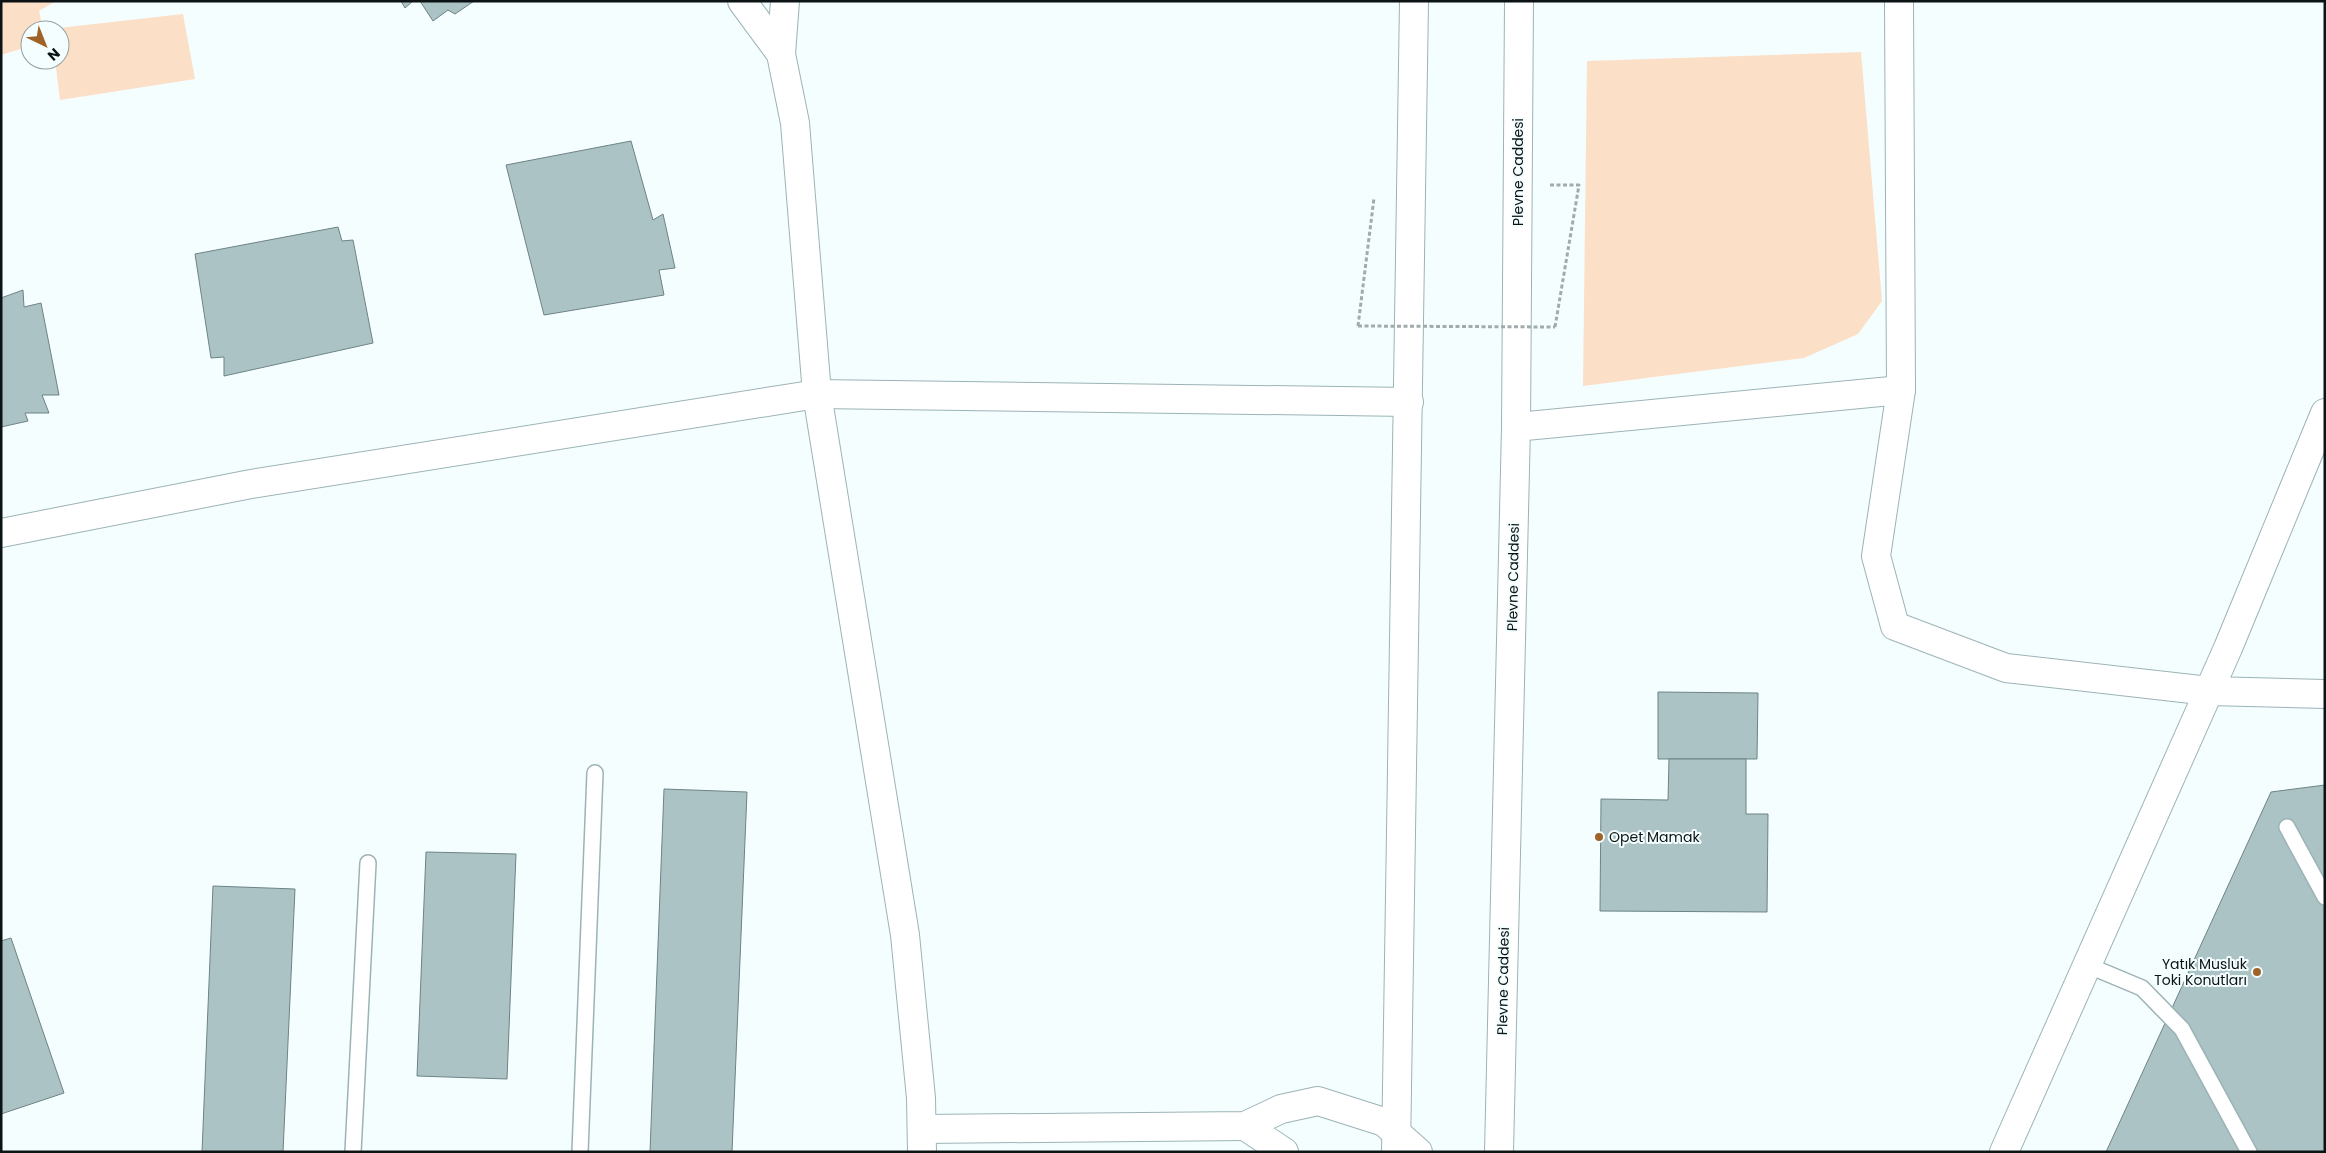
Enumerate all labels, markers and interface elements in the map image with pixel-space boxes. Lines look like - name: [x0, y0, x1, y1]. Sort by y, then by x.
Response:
- north arrow: [20, 20, 70, 70]
- text: N: [43, 44, 65, 65]
- street label: Plevne Caddesi: [1508, 118, 1528, 226]
- street label: Plevne Caddesi: [1502, 523, 1524, 631]
- place label: Opet Mamak: [1609, 827, 1700, 847]
- marker: Opet Mamak: [1593, 831, 1605, 843]
- street label: Plevne Caddesi: [1492, 927, 1514, 1035]
- place label: Yatık Musluk Toki Konutları: [2154, 954, 2248, 990]
- marker: Yatık Musluk Toki Konutları: [2251, 966, 2263, 978]

